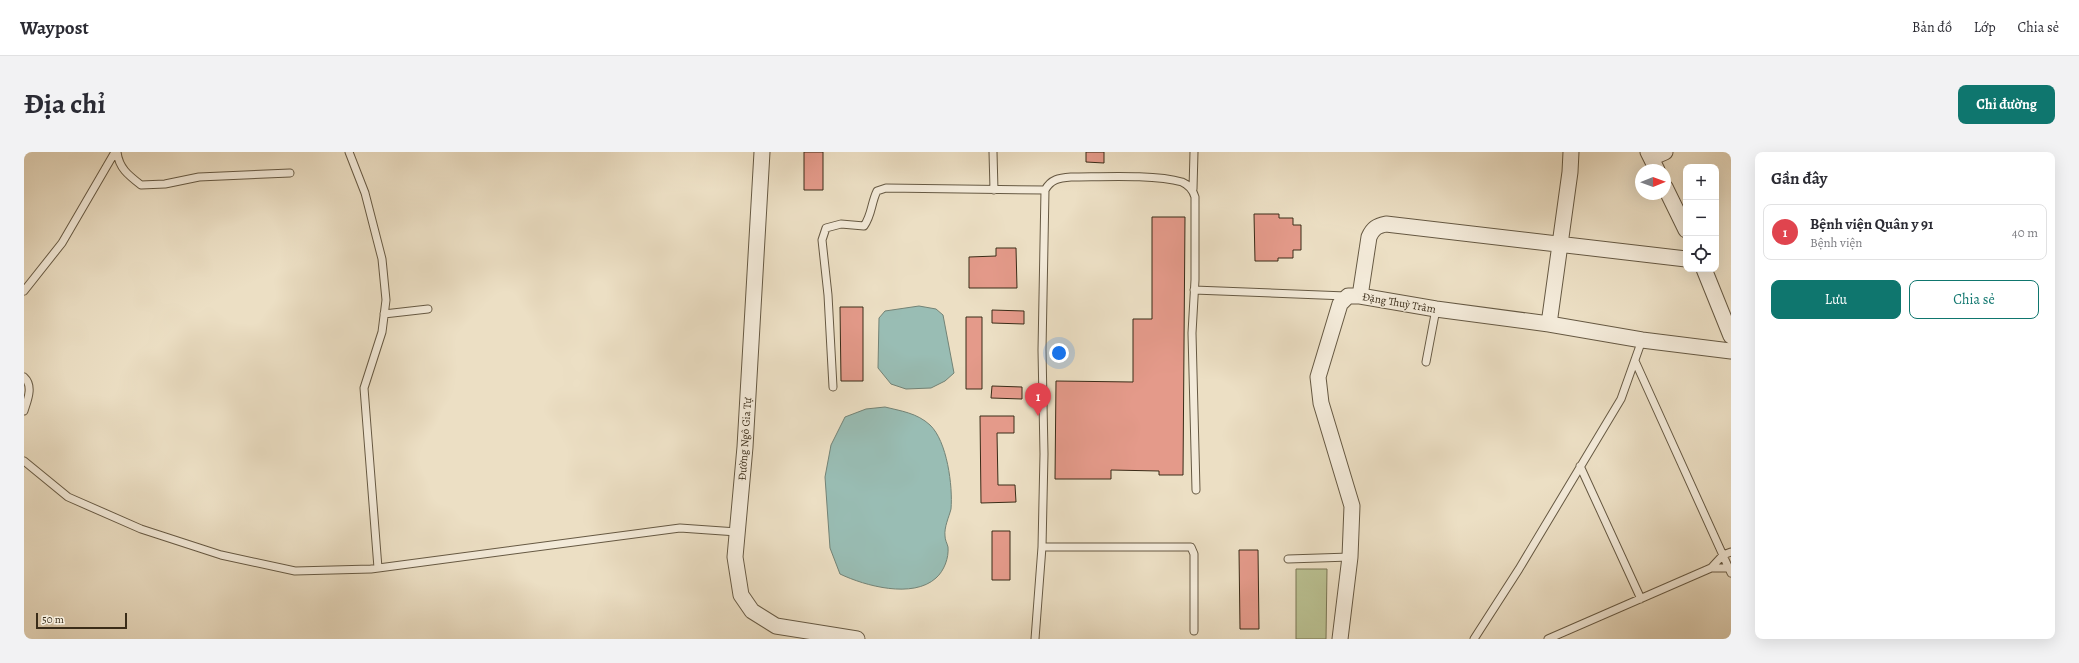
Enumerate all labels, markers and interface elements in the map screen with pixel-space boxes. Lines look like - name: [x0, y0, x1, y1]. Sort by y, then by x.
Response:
- text: Waypost: [20, 15, 89, 41]
- text: Bản đồ: [1912, 18, 1952, 37]
- text: Lớp: [1974, 18, 1996, 37]
- text: Chia sẻ: [2018, 18, 2059, 37]
- text: Địa chỉ: [24, 85, 106, 123]
- button: Chỉ đường: [1958, 85, 2055, 124]
- north arrow: [1635, 164, 1671, 200]
- map controls: [1683, 164, 1719, 272]
- button: +: [1683, 164, 1719, 200]
- text: Gần đây: [1771, 167, 1828, 190]
- button: −: [1683, 200, 1719, 236]
- text: Bệnh viện Quân y 91: [1810, 214, 1933, 234]
- text: 1: [1783, 224, 1787, 241]
- text: 40 m: [2012, 224, 2038, 241]
- text: Bệnh viện: [1810, 234, 1863, 251]
- button: locate: [1683, 236, 1719, 272]
- button: Lưu: [1771, 280, 1901, 319]
- button: Chia sẻ: [1909, 280, 2039, 319]
- street label: Đặng Thuỳ Trâm: [1361, 289, 1437, 317]
- your location: [1049, 343, 1069, 363]
- pin: 1: [1025, 383, 1051, 416]
- street label: Đường Ngô Gia Tự: [735, 397, 755, 481]
- scale bar: [36, 611, 127, 630]
- text: 50 m: [42, 612, 64, 627]

